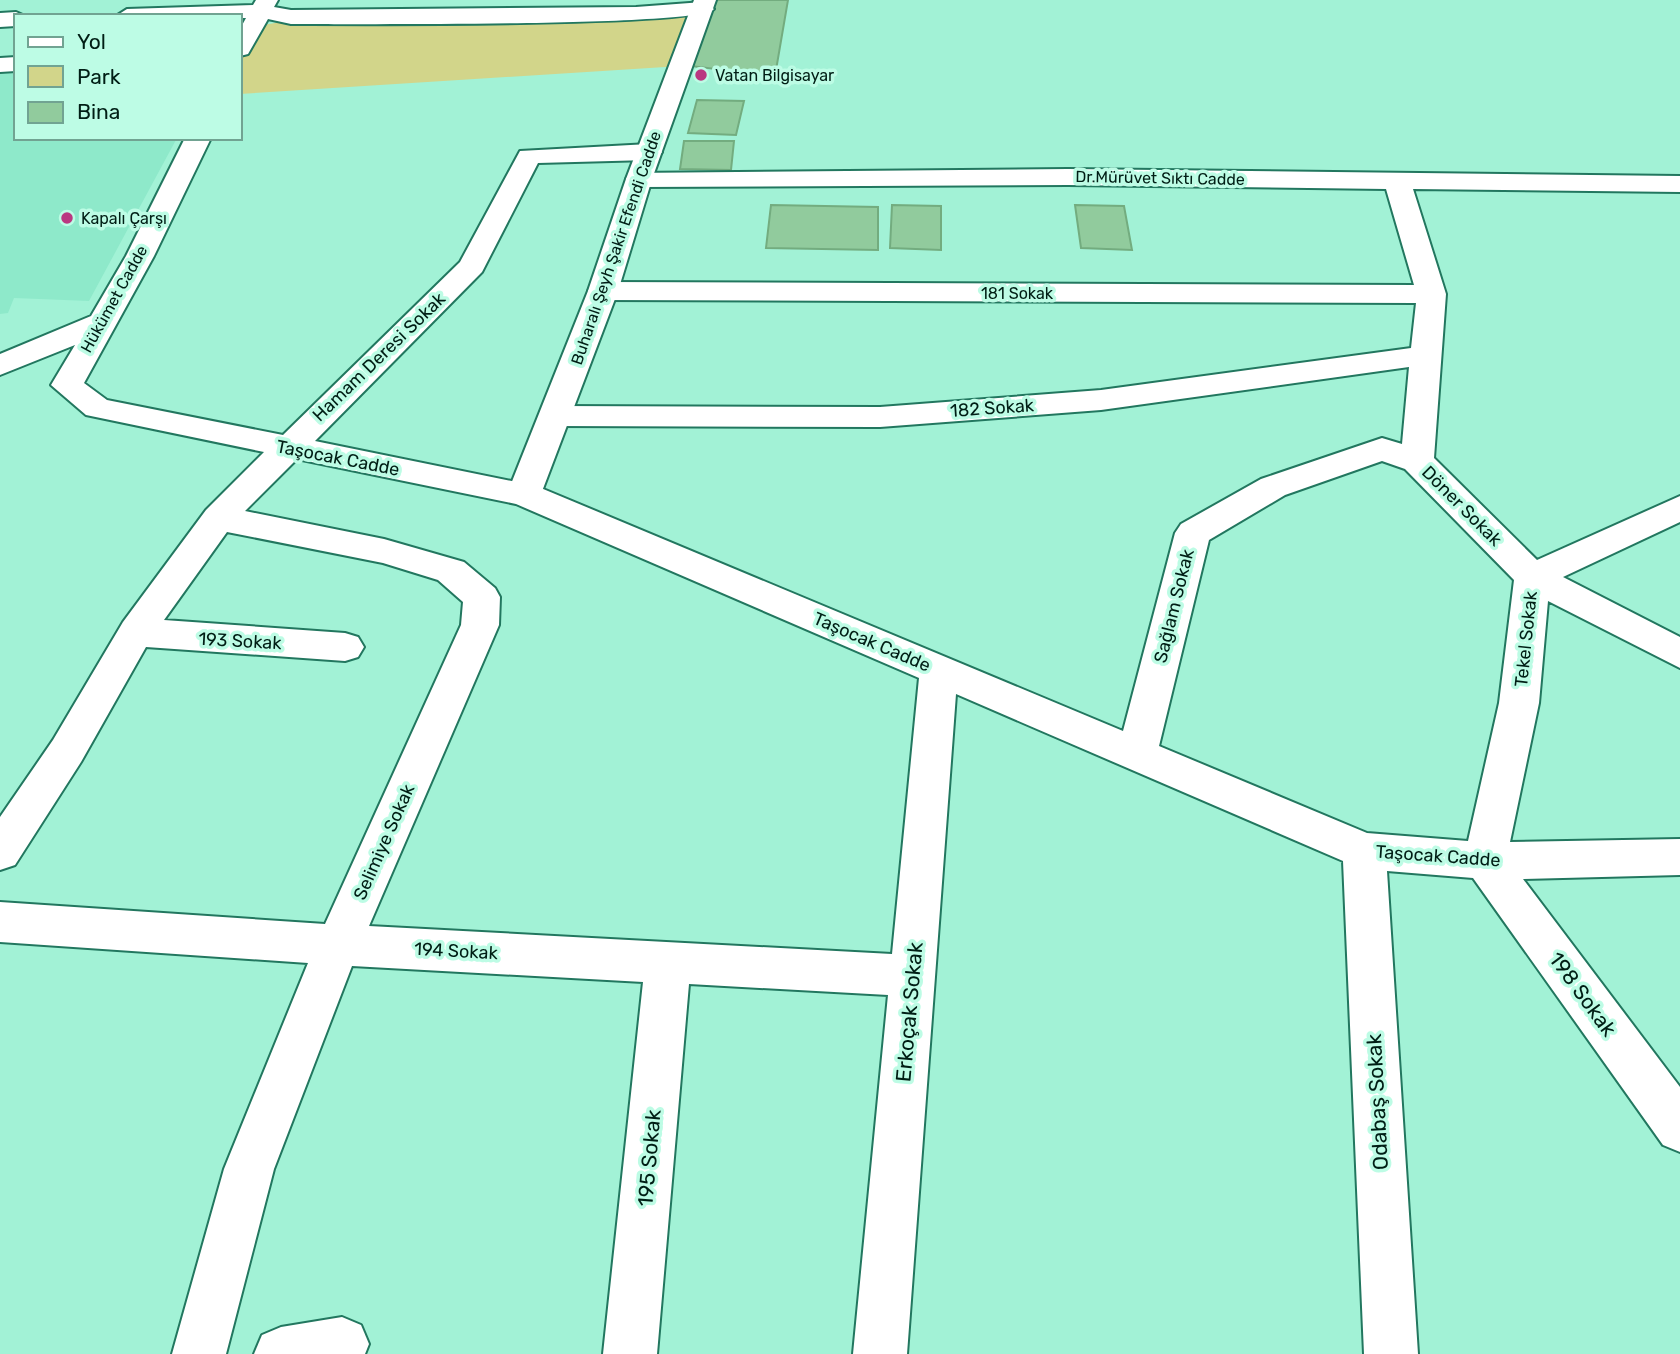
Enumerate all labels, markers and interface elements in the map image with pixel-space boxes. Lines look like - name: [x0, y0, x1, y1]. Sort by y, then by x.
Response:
- legend: [14, 14, 242, 140]
- text: Yol: [77, 29, 106, 54]
- text: Park: [77, 64, 121, 89]
- place label: Vatan Bilgisayar: [715, 66, 834, 85]
- marker: Vatan Bilgisayar: [693, 67, 709, 83]
- text: Bina: [77, 99, 120, 124]
- street label: Buharalı Şeyh Şakir Efendi Cadde: [567, 129, 665, 367]
- street label: Dr.Mürüvet Sıktı Cadde: [1075, 167, 1245, 189]
- place label: Kapalı Çarşı: [81, 209, 167, 228]
- marker: Kapalı Çarşı: [59, 210, 75, 226]
- street label: Hükümet Cadde: [77, 242, 151, 356]
- street label: 181 Sokak: [981, 284, 1054, 303]
- street label: Hamam Deresi Sokak: [308, 287, 451, 426]
- street label: 182 Sokak: [949, 394, 1035, 422]
- street label: Taşocak Cadde: [275, 435, 401, 481]
- street label: Döner Sokak: [1417, 461, 1507, 551]
- street label: Sağlam Sokak: [1149, 546, 1199, 665]
- street label: Tekel Sokak: [1510, 589, 1542, 688]
- street label: Taşocak Cadde: [810, 607, 934, 677]
- street label: 193 Sokak: [198, 628, 283, 654]
- street label: Selimiye Sokak: [349, 780, 420, 903]
- street label: Taşocak Cadde: [1375, 841, 1501, 871]
- street label: 194 Sokak: [414, 938, 499, 964]
- street label: Erkoçak Sokak: [890, 941, 928, 1083]
- street label: 198 Sokak: [1544, 947, 1622, 1041]
- street label: Odabaş Sokak: [1361, 1033, 1393, 1171]
- street label: 195 Sokak: [632, 1108, 666, 1208]

